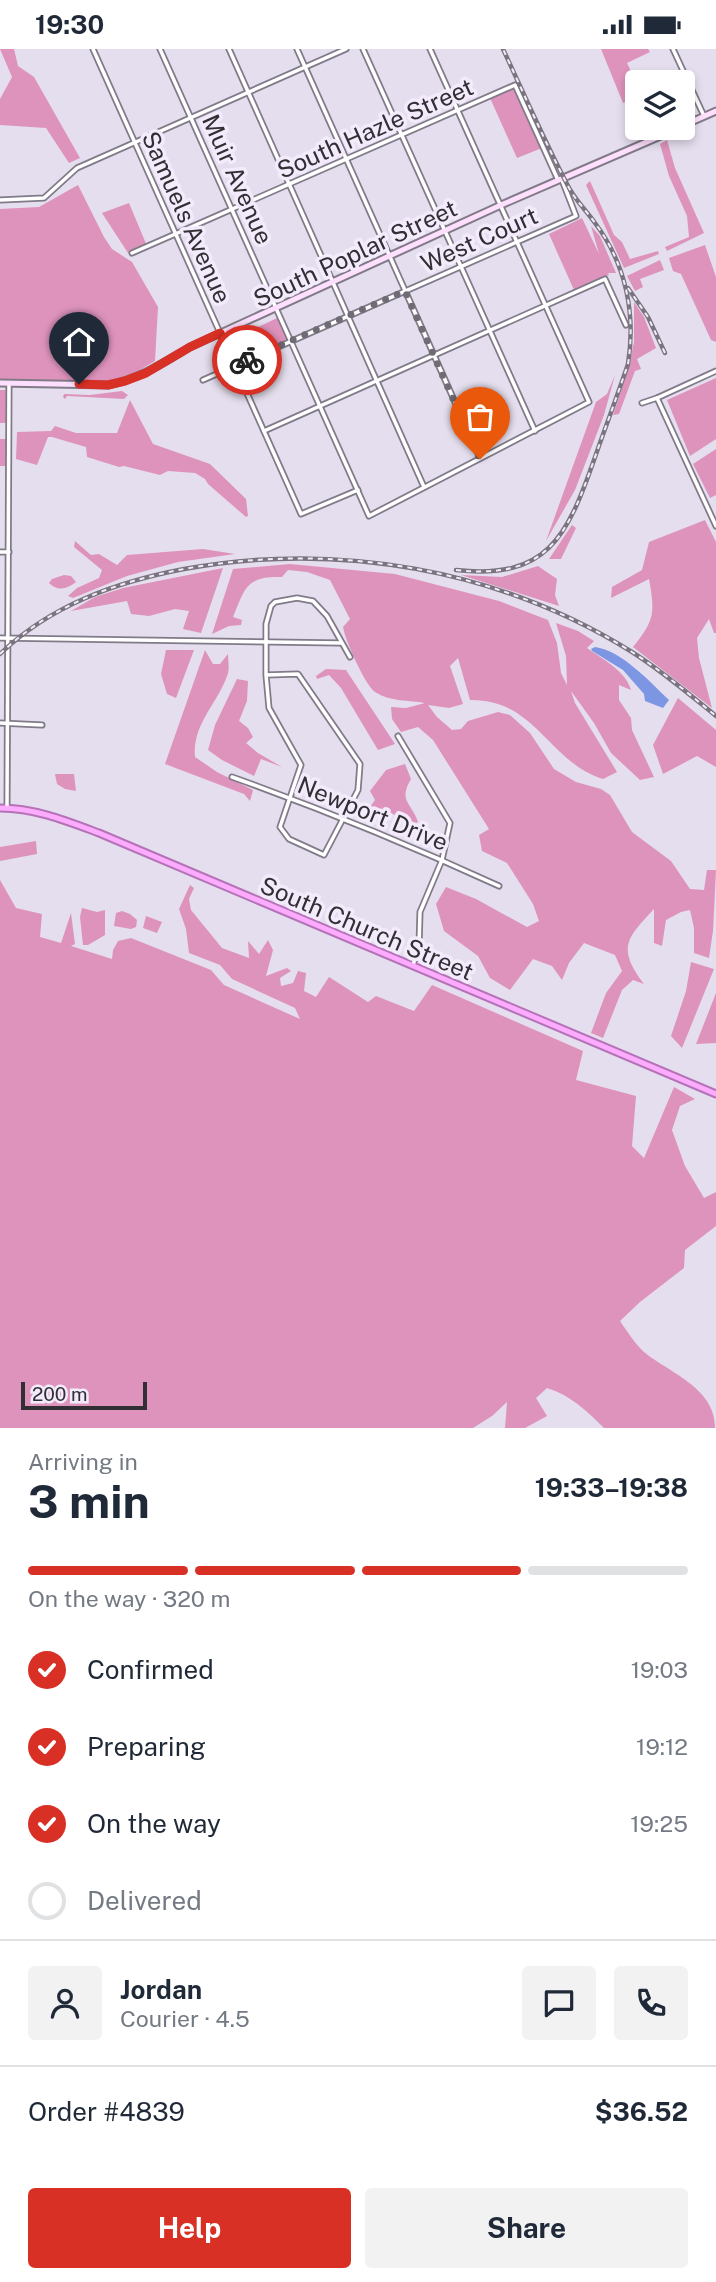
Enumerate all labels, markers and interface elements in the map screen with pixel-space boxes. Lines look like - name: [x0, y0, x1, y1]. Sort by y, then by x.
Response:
- text: 19:30: [35, 9, 104, 40]
- map controls: [625, 70, 695, 140]
- button: layers: [625, 70, 695, 140]
- street label: South Hazle Street: [273, 72, 477, 184]
- street label: Muir Avenue: [197, 110, 279, 248]
- street label: Samuels Avenue: [137, 127, 237, 307]
- street label: South Poplar Street: [249, 194, 461, 312]
- street label: West Court: [416, 201, 542, 277]
- pin: [49, 312, 109, 384]
- icon: home: [60, 323, 98, 361]
- courier: [212, 325, 282, 395]
- icon: bike: [228, 341, 266, 379]
- pin: [450, 387, 510, 459]
- icon: bag: [461, 398, 499, 436]
- street label: Newport Drive: [294, 770, 452, 856]
- street label: South Church Street: [256, 870, 478, 986]
- scale bar: [21, 1379, 147, 1411]
- text: 200 m: [32, 1383, 88, 1405]
- text: Arriving in: [28, 1448, 138, 1475]
- text: 19:33–19:38: [535, 1472, 688, 1503]
- text: 3 min: [28, 1474, 150, 1528]
- text: On the way · 320 m: [28, 1585, 230, 1612]
- icon: check: [28, 1651, 66, 1689]
- text: Confirmed: [87, 1654, 214, 1685]
- text: 19:03: [631, 1656, 688, 1683]
- icon: check: [28, 1728, 66, 1766]
- text: Preparing: [87, 1731, 206, 1762]
- text: 19:12: [636, 1733, 688, 1760]
- icon: check: [28, 1805, 66, 1843]
- text: On the way: [87, 1808, 221, 1839]
- text: 19:25: [630, 1810, 688, 1837]
- text: Delivered: [87, 1885, 202, 1916]
- button: person: [28, 1966, 102, 2040]
- button: chat: [522, 1966, 596, 2040]
- button: phone: [614, 1966, 688, 2040]
- text: Jordan: [120, 1974, 202, 2005]
- text: Courier · 4.5: [120, 2005, 250, 2032]
- text: Order #4839: [28, 2096, 185, 2127]
- text: $36.52: [595, 2096, 688, 2127]
- button: Help: [28, 2188, 351, 2268]
- button: Share: [365, 2188, 688, 2268]

